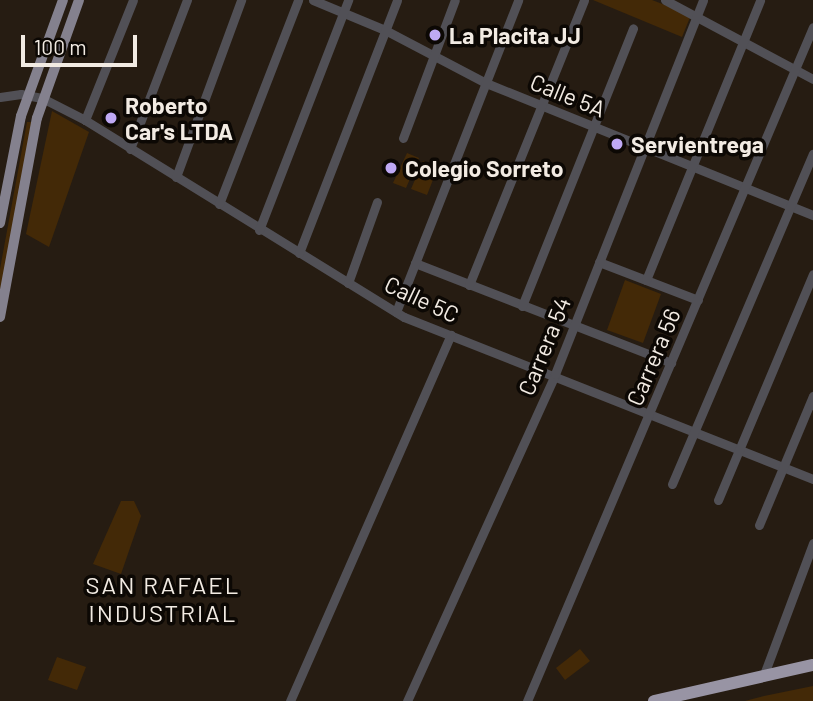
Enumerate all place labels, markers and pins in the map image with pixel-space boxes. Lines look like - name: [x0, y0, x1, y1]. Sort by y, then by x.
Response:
- place label: La Placita JJ: [449, 21, 581, 49]
- marker: La Placita JJ: [427, 27, 443, 43]
- place label: Roberto Car's LTDA: [125, 91, 233, 145]
- marker: Roberto Car's LTDA: [103, 110, 119, 126]
- place label: Servientrega: [631, 130, 764, 158]
- marker: Servientrega: [609, 136, 625, 152]
- place label: Colegio Sorreto: [405, 154, 563, 182]
- marker: Colegio Sorreto: [383, 160, 399, 176]

